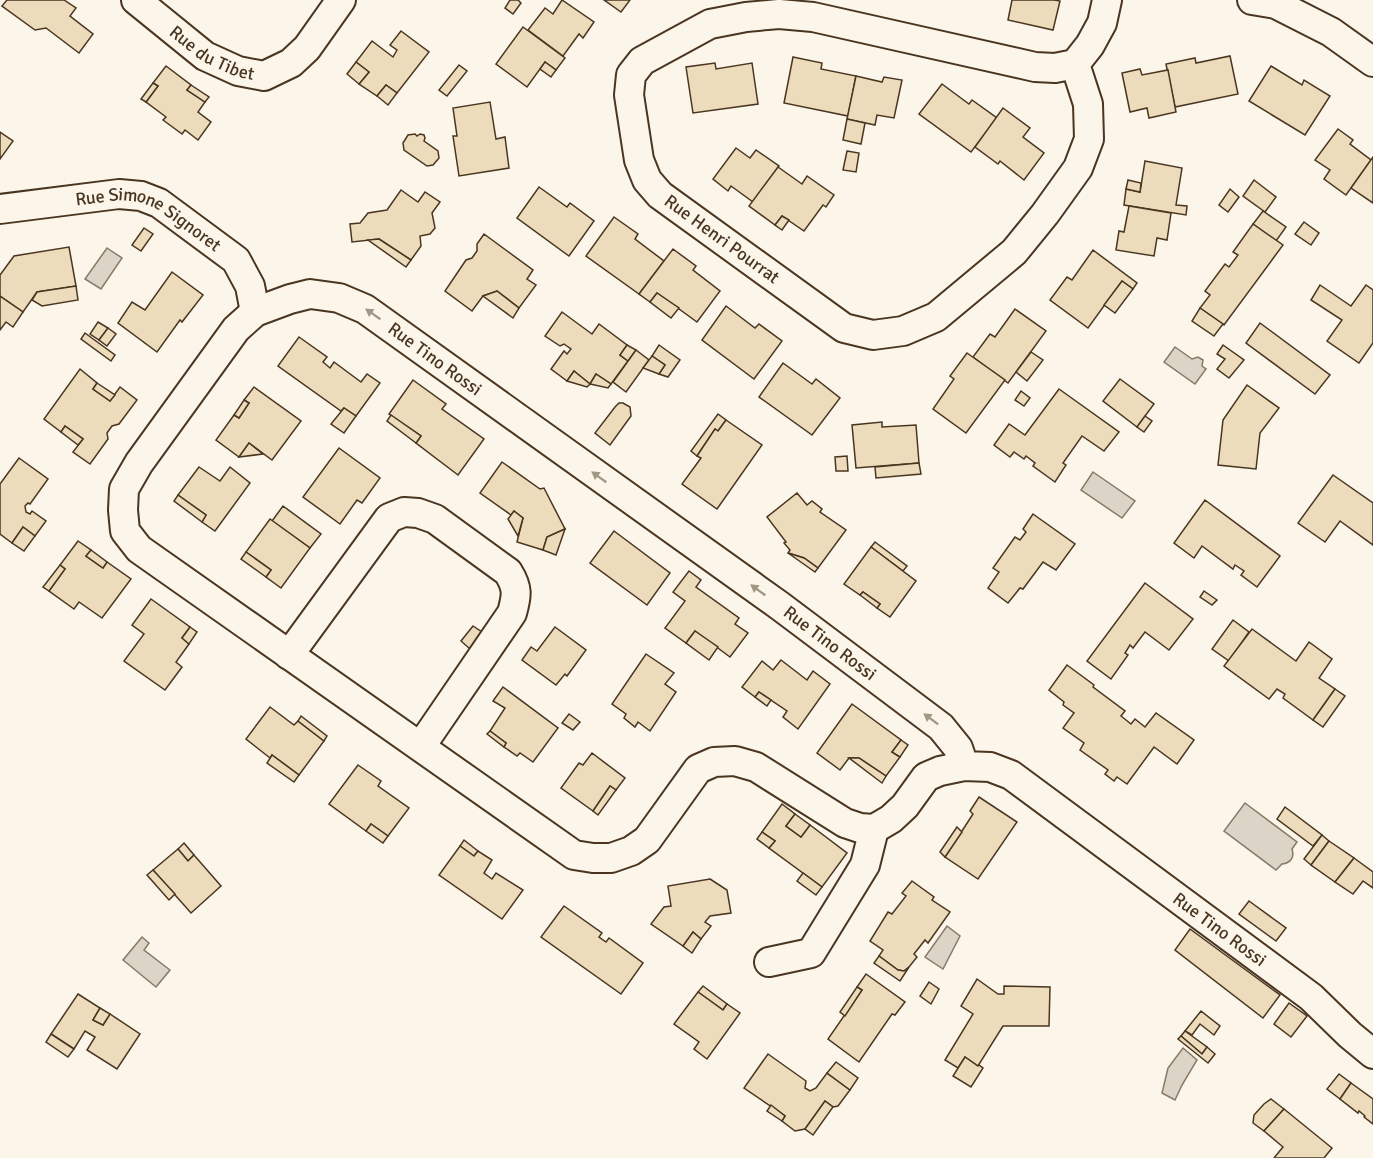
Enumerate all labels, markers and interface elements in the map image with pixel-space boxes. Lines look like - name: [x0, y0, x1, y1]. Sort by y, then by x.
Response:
- street label: Rue du Tibet: [165, 21, 256, 85]
- street label: Rue Simone Signoret: [74, 183, 226, 256]
- street label: Rue Henri Pourrat: [660, 190, 784, 288]
- one-way arrow: [365, 308, 381, 320]
- street label: Rue Tino Rossi: [384, 318, 486, 400]
- one-way arrow: [592, 471, 608, 483]
- one-way arrow: [750, 584, 766, 596]
- street label: Rue Tino Rossi: [779, 601, 881, 685]
- one-way arrow: [923, 713, 939, 726]
- street label: Rue Tino Rossi: [1169, 888, 1271, 971]

